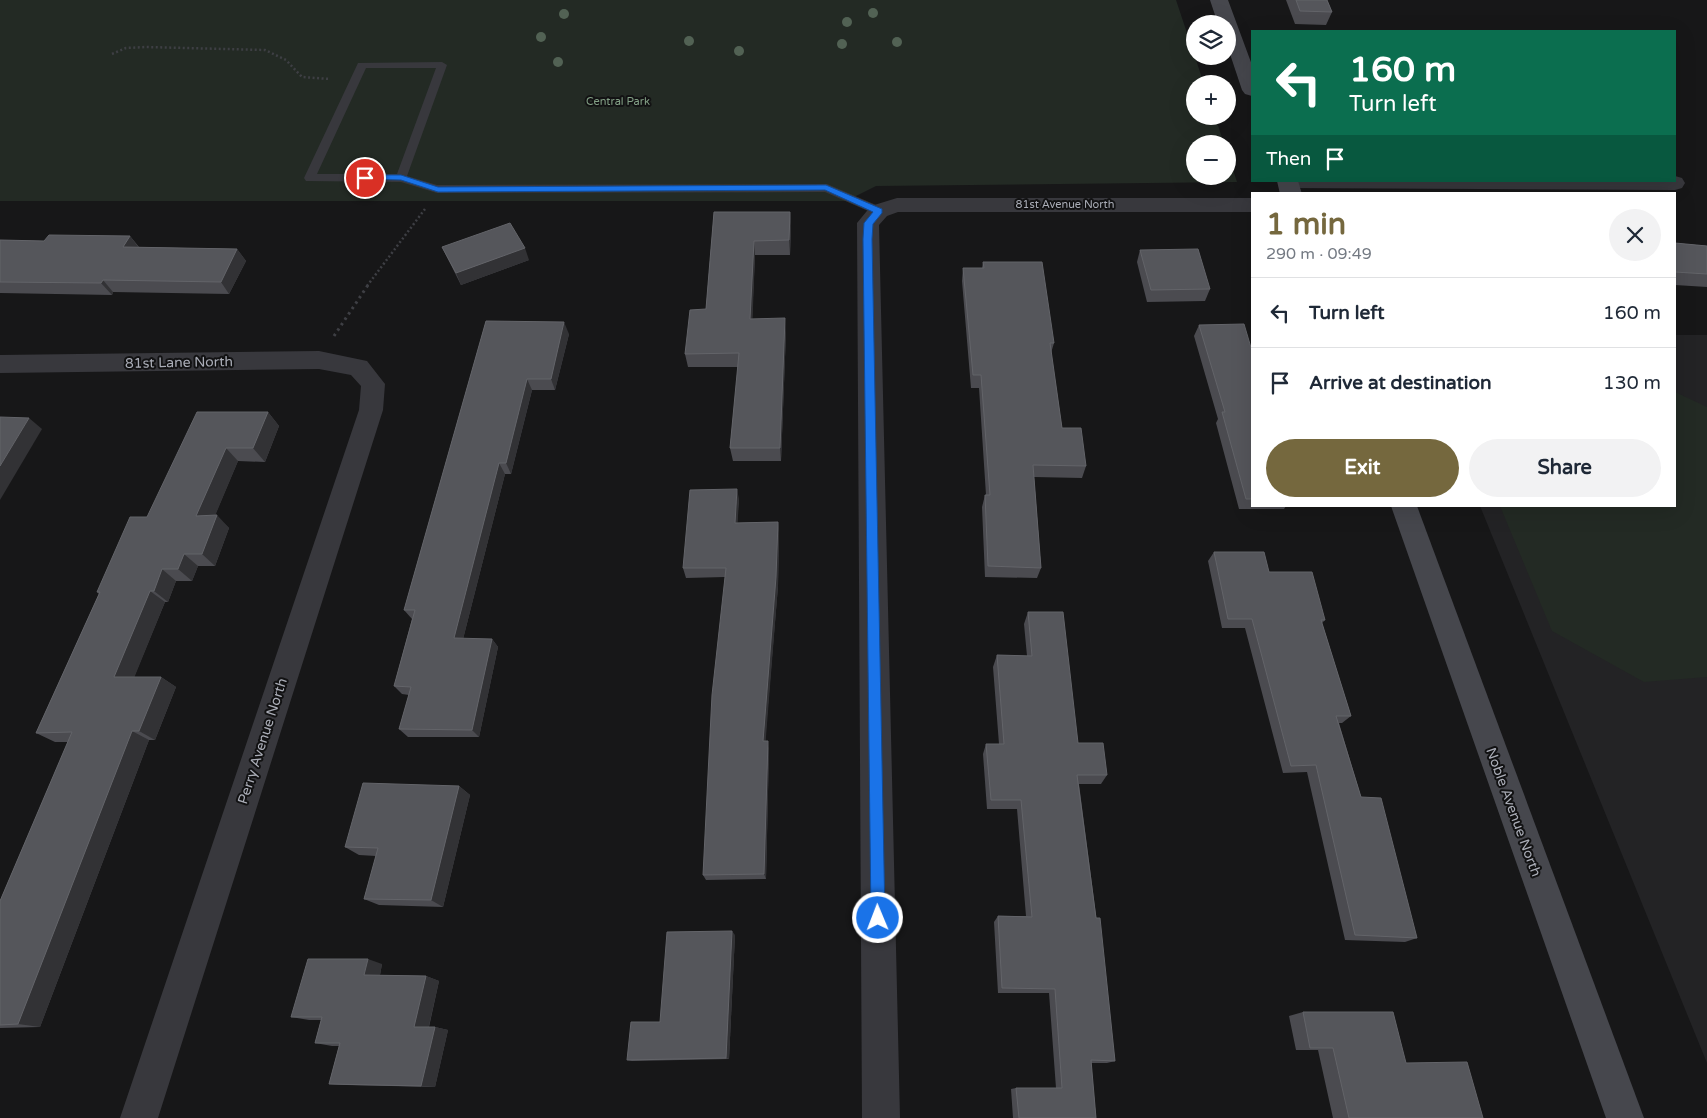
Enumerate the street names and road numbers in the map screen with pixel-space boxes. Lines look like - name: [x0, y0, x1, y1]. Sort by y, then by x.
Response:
- street label: 81st Avenue North: [1016, 198, 1114, 211]
- street label: 81st Lane North: [125, 353, 233, 372]
- street label: Perry Avenue North: [234, 676, 291, 806]
- street label: Noble Avenue North: [1482, 745, 1545, 879]

